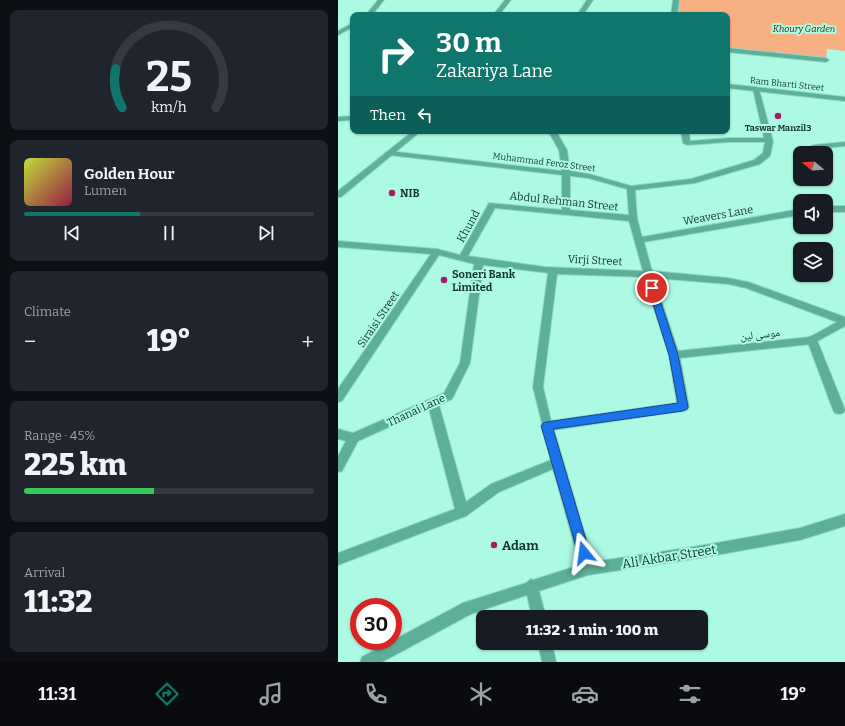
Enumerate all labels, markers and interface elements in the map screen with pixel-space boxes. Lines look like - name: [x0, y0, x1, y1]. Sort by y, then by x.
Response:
- park label: Khoury Garden: [773, 24, 835, 34]
- text: 30 m: [436, 26, 502, 59]
- icon: right: [370, 28, 422, 80]
- text: 25: [146, 52, 192, 102]
- text: Zakariya Lane: [436, 60, 553, 82]
- street label: Ram Bharti Street: [749, 75, 825, 93]
- text: km/h: [151, 99, 187, 116]
- icon: left: [414, 104, 436, 126]
- text: Then: [370, 106, 406, 124]
- marker: Taswar Manzil3: [773, 111, 783, 121]
- place label: Taswar Manzil3: [745, 123, 811, 133]
- north arrow: [793, 146, 833, 186]
- map controls: [793, 146, 833, 282]
- street label: Muhammad Feroz Street: [492, 151, 597, 173]
- text: Golden Hour: [84, 165, 175, 183]
- text: Lumen: [84, 183, 127, 198]
- place label: NIB: [400, 187, 420, 200]
- marker: NIB: [387, 188, 397, 198]
- street label: Abdul Rehman Street: [509, 189, 619, 214]
- button: sound: [793, 194, 833, 234]
- street label: Weavers Lane: [682, 203, 754, 228]
- street label: Khund: [454, 207, 483, 245]
- icon: previous: [61, 222, 83, 244]
- icon: pause: [158, 222, 180, 244]
- icon: next: [255, 222, 277, 244]
- button: layers: [793, 242, 833, 282]
- street label: Virji Street: [567, 253, 623, 268]
- place label: Soneri Bank Limited: [452, 268, 516, 294]
- pin: [635, 271, 669, 305]
- marker: Soneri Bank Limited: [439, 275, 449, 285]
- icon: arrive: [641, 277, 663, 299]
- street label: Siraisi Street: [355, 289, 402, 350]
- text: Climate: [24, 304, 71, 319]
- text: 19°: [147, 323, 191, 359]
- street label: موسی لین: [740, 326, 781, 343]
- text: −: [24, 328, 36, 355]
- text: +: [301, 328, 314, 355]
- street label: Thanai Lane: [385, 391, 447, 430]
- text: Range · 45%: [24, 428, 95, 443]
- text: 225 km: [24, 447, 127, 483]
- position arrow: [563, 532, 605, 574]
- place label: Adam: [502, 538, 539, 553]
- marker: Adam: [489, 540, 499, 550]
- street label: Ali Akbar Street: [621, 542, 718, 571]
- text: Arrival: [24, 565, 65, 580]
- text: 11:32: [24, 584, 92, 620]
- speed limit sign: 30: [350, 598, 402, 650]
- text: 11:32 · 1 min · 100 m: [526, 621, 658, 639]
- icon: directions: [153, 680, 181, 708]
- icon: music: [257, 680, 285, 708]
- icon: phone: [362, 680, 390, 708]
- icon: climate: [467, 680, 495, 708]
- icon: car: [571, 680, 599, 708]
- icon: filters: [676, 680, 704, 708]
- text: 11:31: [38, 683, 76, 705]
- text: 19°: [780, 683, 807, 705]

